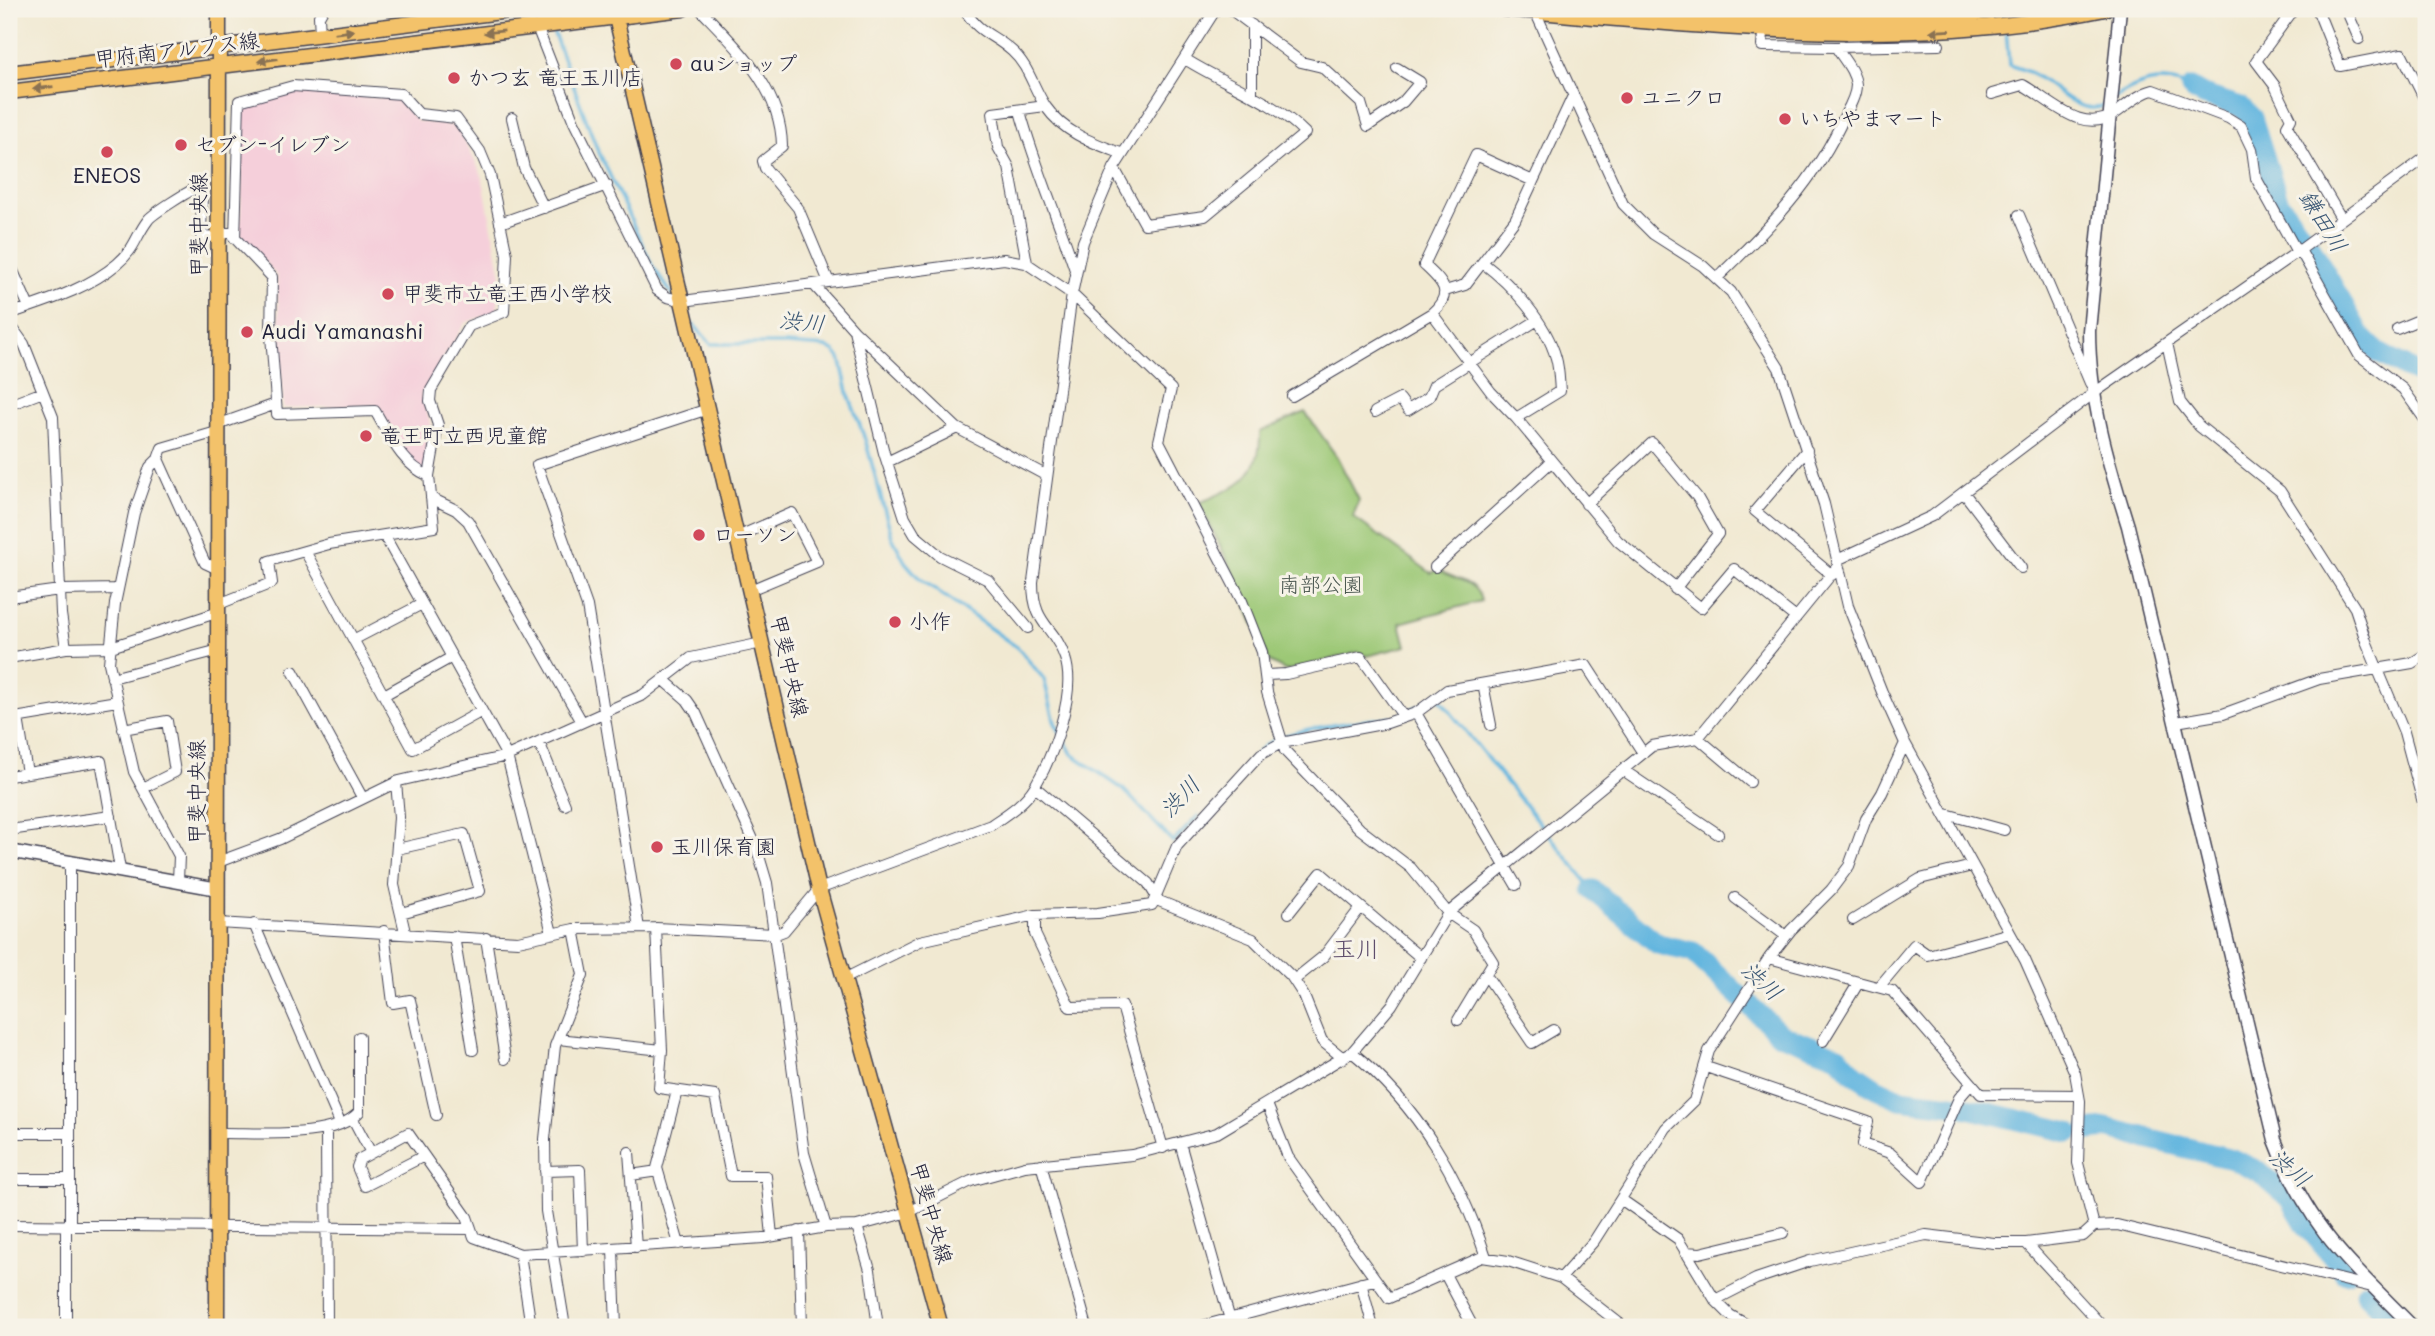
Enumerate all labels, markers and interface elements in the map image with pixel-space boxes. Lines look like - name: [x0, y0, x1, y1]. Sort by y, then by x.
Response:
- street label: 甲府南アルプス線: [93, 25, 261, 72]
- one-way arrow: [1929, 25, 1951, 36]
- one-way arrow: [333, 26, 355, 37]
- one-way arrow: [483, 27, 505, 38]
- place label: auショップ: [690, 49, 798, 76]
- one-way arrow: [257, 55, 279, 66]
- marker: auショップ: [668, 56, 684, 72]
- place label: かつ玄 竜王玉川店: [468, 63, 643, 90]
- marker: かつ玄 竜王玉川店: [446, 70, 462, 86]
- one-way arrow: [31, 82, 53, 93]
- place label: ユニクロ: [1641, 83, 1725, 110]
- marker: ユニクロ: [1619, 90, 1635, 106]
- place label: いちやまマート: [1799, 104, 1946, 131]
- marker: いちやまマート: [1777, 111, 1793, 127]
- place label: セブン-イレブン: [195, 130, 351, 157]
- marker: セブン-イレブン: [173, 137, 189, 153]
- marker: ENEOS: [99, 144, 115, 160]
- place label: ENEOS: [73, 161, 141, 188]
- street label: 甲斐中央線: [184, 173, 211, 278]
- water label: 鎌田川: [2293, 183, 2355, 258]
- place label: 甲斐市立竜王西小学校: [402, 279, 612, 306]
- marker: 甲斐市立竜王西小学校: [380, 286, 396, 302]
- water label: 渋川: [778, 304, 827, 338]
- place label: Audi Yamanashi: [261, 317, 423, 344]
- marker: Audi Yamanashi: [239, 324, 255, 340]
- place label: 竜王町立西児童館: [380, 421, 548, 448]
- marker: 竜王町立西児童館: [358, 428, 374, 444]
- place label: ローソン: [713, 520, 797, 547]
- marker: ローソン: [691, 527, 707, 543]
- park label: 南部公園: [1279, 570, 1363, 597]
- place label: 小作: [909, 607, 951, 634]
- street label: 甲斐中央線: [765, 611, 815, 720]
- marker: 小作: [887, 614, 903, 630]
- street label: 甲斐中央線: [182, 740, 209, 845]
- water label: 渋川: [1153, 769, 1206, 823]
- place label: 玉川保育園: [671, 832, 776, 859]
- marker: 玉川保育園: [649, 839, 665, 855]
- district label: 玉川: [1332, 932, 1380, 963]
- water label: 渋川: [1736, 954, 1790, 1007]
- water label: 渋川: [2263, 1141, 2318, 1194]
- street label: 甲斐中央線: [905, 1158, 960, 1267]

